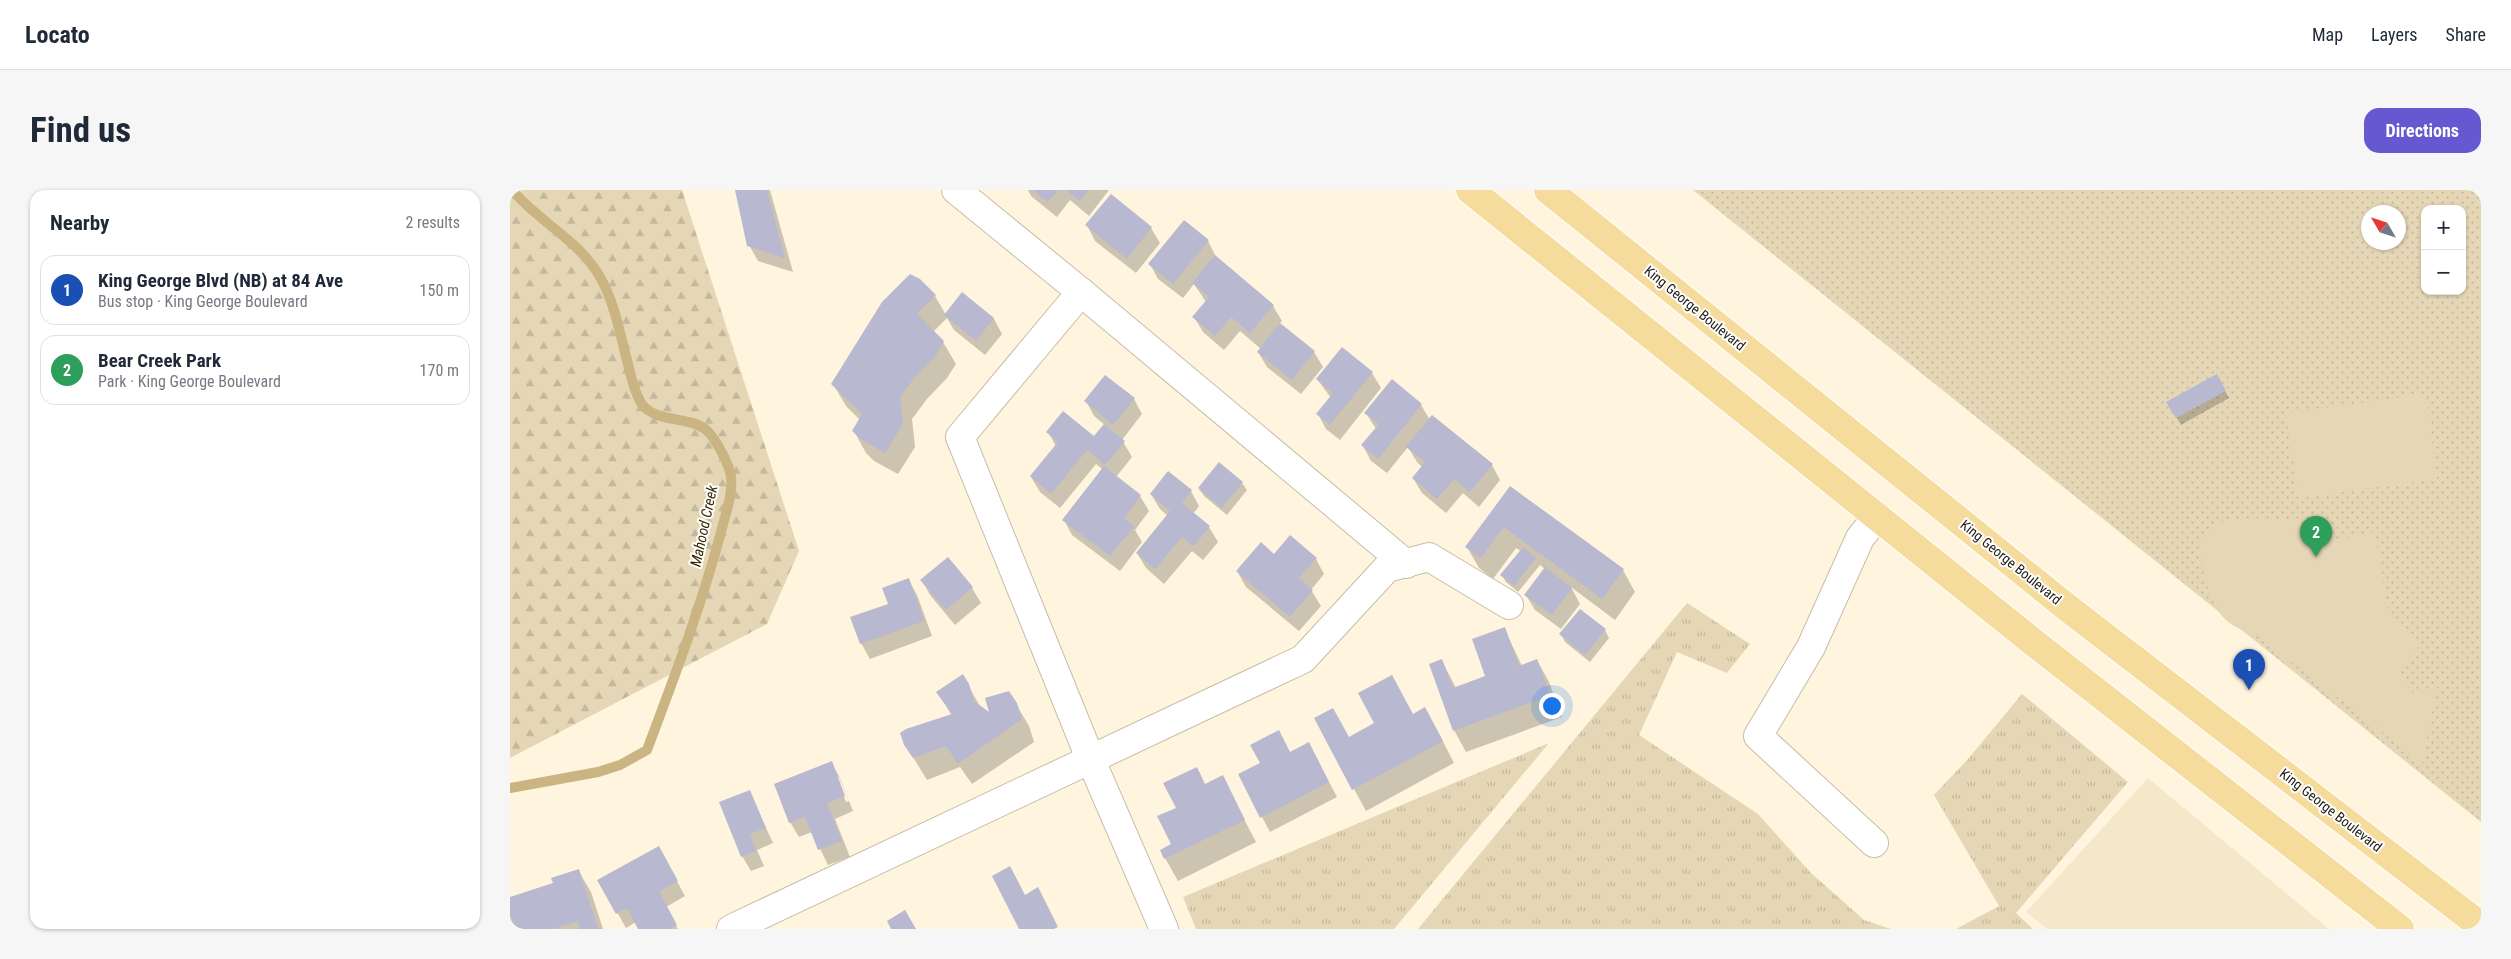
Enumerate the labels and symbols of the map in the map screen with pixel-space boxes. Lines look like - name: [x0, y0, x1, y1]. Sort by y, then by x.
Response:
- north arrow: [2361, 205, 2406, 250]
- street label: King George Boulevard: [1641, 262, 1749, 354]
- water label: Mahood Creek: [687, 483, 722, 568]
- street label: King George Boulevard: [1957, 516, 2065, 608]
- pin: 2: [2300, 516, 2332, 557]
- pin: 1: [2233, 649, 2265, 690]
- your location: [1539, 693, 1565, 719]
- street label: King George Boulevard: [2277, 765, 2385, 855]

